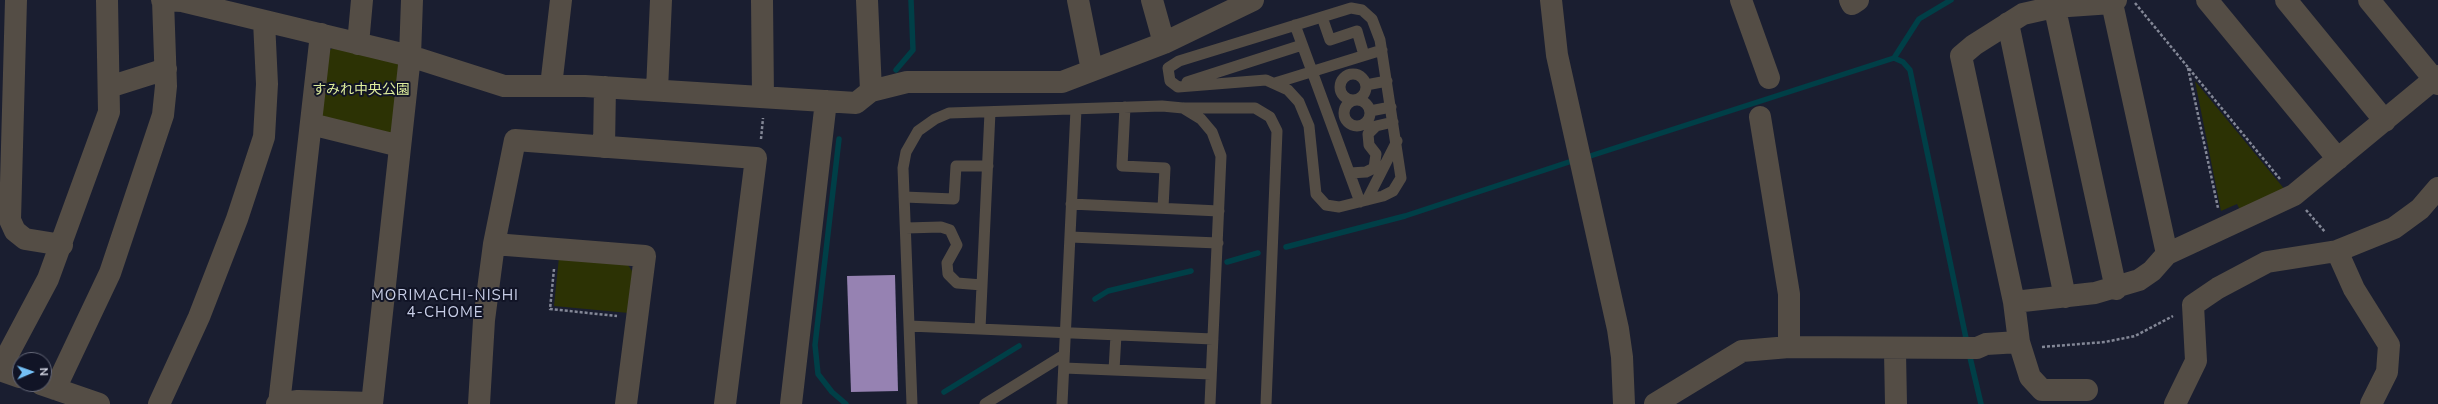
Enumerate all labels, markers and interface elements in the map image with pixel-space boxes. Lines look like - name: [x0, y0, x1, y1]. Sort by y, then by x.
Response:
- park label: すみれ中央公園: [312, 83, 410, 99]
- district label: MORIMACHI-NISHI 4-CHOME: [371, 287, 519, 322]
- north arrow: [12, 352, 52, 392]
- text: N: [36, 367, 51, 376]

